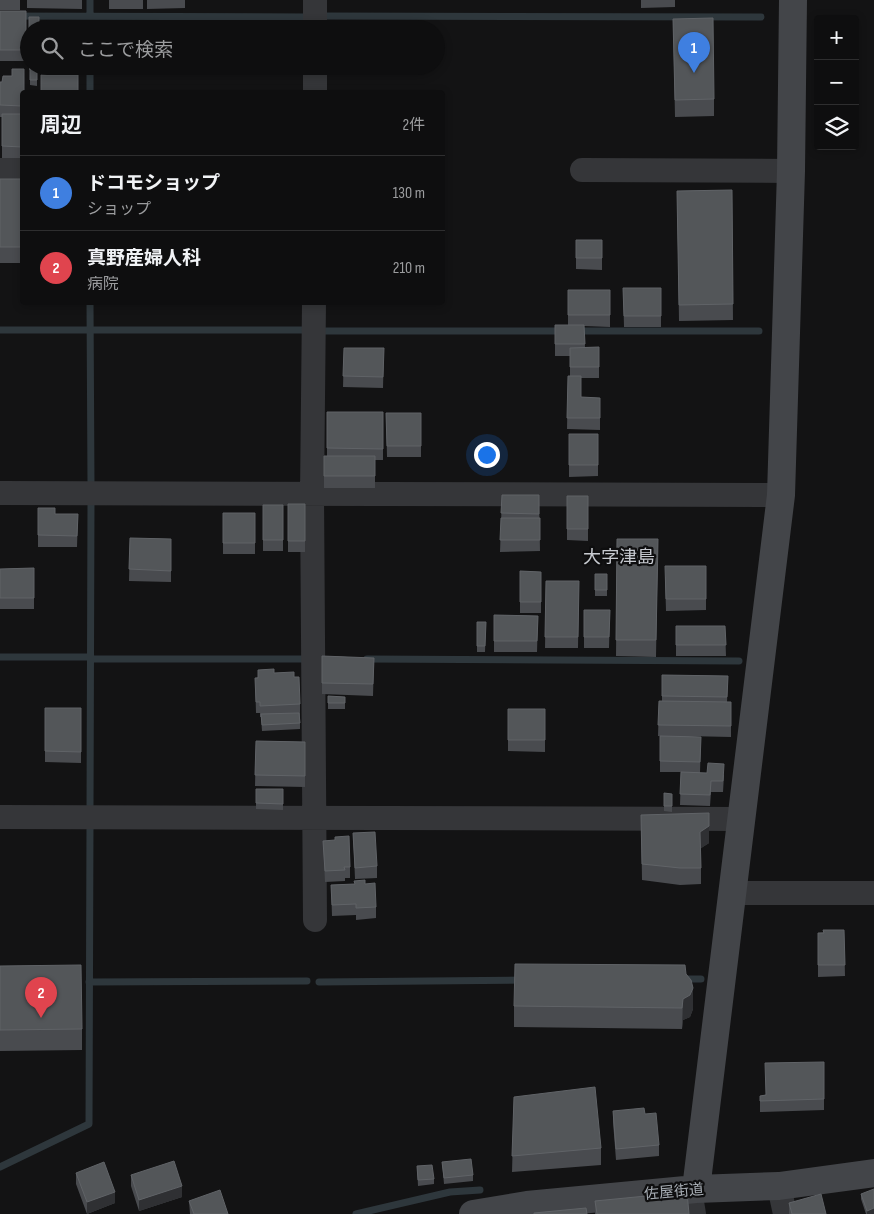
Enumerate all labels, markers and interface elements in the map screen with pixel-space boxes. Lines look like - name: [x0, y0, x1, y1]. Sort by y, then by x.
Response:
- map controls: [814, 15, 859, 150]
- button: +: [814, 15, 859, 60]
- search box: [20, 20, 445, 75]
- pin: 1: [678, 32, 710, 73]
- icon: search: [38, 34, 66, 62]
- text: ここで検索: [78, 39, 173, 62]
- button: −: [814, 60, 859, 105]
- button: layers: [814, 105, 859, 150]
- text: 周辺: [40, 113, 82, 138]
- text: 2件: [402, 116, 425, 135]
- text: ドコモショップ: [87, 172, 220, 195]
- text: 1: [53, 184, 59, 203]
- text: 130 m: [393, 184, 425, 203]
- text: ショップ: [87, 200, 151, 219]
- text: 真野産婦人科: [87, 247, 201, 270]
- text: 2: [52, 259, 60, 278]
- text: 210 m: [393, 259, 425, 278]
- text: 病院: [87, 275, 119, 294]
- your location: [474, 442, 500, 468]
- district label: 大字津島: [583, 547, 655, 568]
- pin: 2: [25, 977, 57, 1018]
- street label: 佐屋街道: [643, 1180, 705, 1204]

